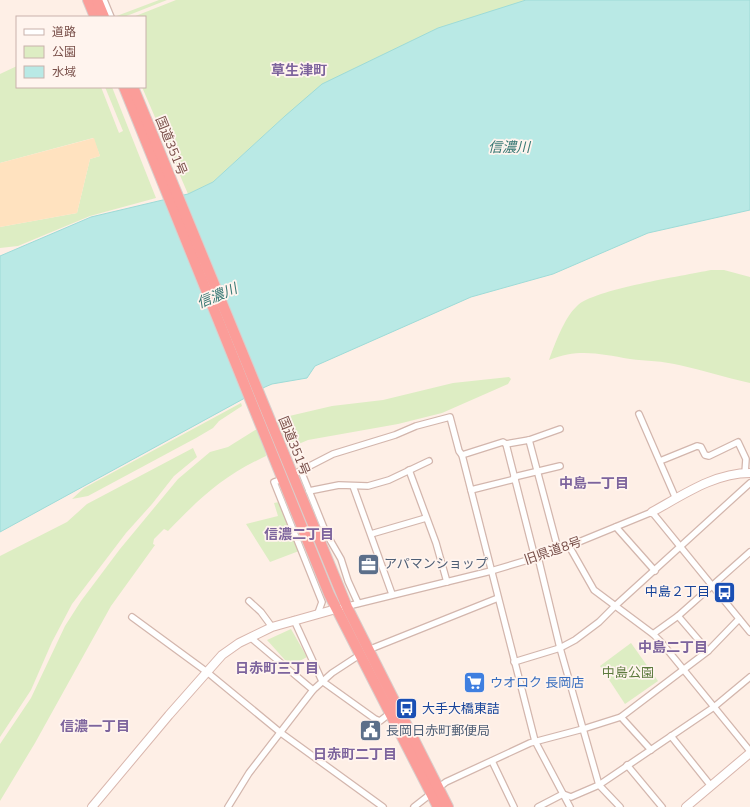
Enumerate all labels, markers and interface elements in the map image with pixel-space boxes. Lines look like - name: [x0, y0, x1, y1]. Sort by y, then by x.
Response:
- legend: [16, 16, 146, 88]
- text: 道路: [52, 24, 76, 40]
- text: 公園: [52, 44, 76, 60]
- district label: 草生津町: [271, 61, 327, 80]
- text: 水域: [52, 64, 76, 80]
- street label: 国道351号: [151, 114, 191, 178]
- water label: 信濃川: [488, 138, 532, 157]
- water label: 信濃川: [194, 278, 242, 313]
- street label: 国道351号: [274, 414, 314, 478]
- district label: 中島一丁目: [559, 474, 629, 493]
- district label: 信濃二丁目: [264, 525, 334, 544]
- street label: 旧県道8号: [522, 533, 584, 569]
- office icon: アパマンショップ: [355, 551, 381, 577]
- place label: アパマンショップ: [384, 555, 488, 573]
- bus stop icon: 中島２丁目: [712, 579, 738, 605]
- place label: 中島２丁目: [645, 583, 710, 601]
- district label: 中島二丁目: [638, 638, 708, 657]
- district label: 日赤町三丁目: [235, 659, 319, 678]
- park label: 中島公園: [602, 664, 654, 682]
- supermarket icon: ウオロク 長岡店: [461, 670, 487, 696]
- place label: ウオロク 長岡店: [490, 674, 584, 692]
- bus stop icon: 大手大橋東詰: [394, 696, 420, 722]
- place label: 大手大橋東詰: [422, 700, 500, 718]
- district label: 信濃一丁目: [60, 717, 130, 736]
- public building icon: 長岡日赤町郵便局: [357, 718, 383, 744]
- place label: 長岡日赤町郵便局: [386, 722, 490, 740]
- district label: 日赤町二丁目: [313, 745, 397, 764]

